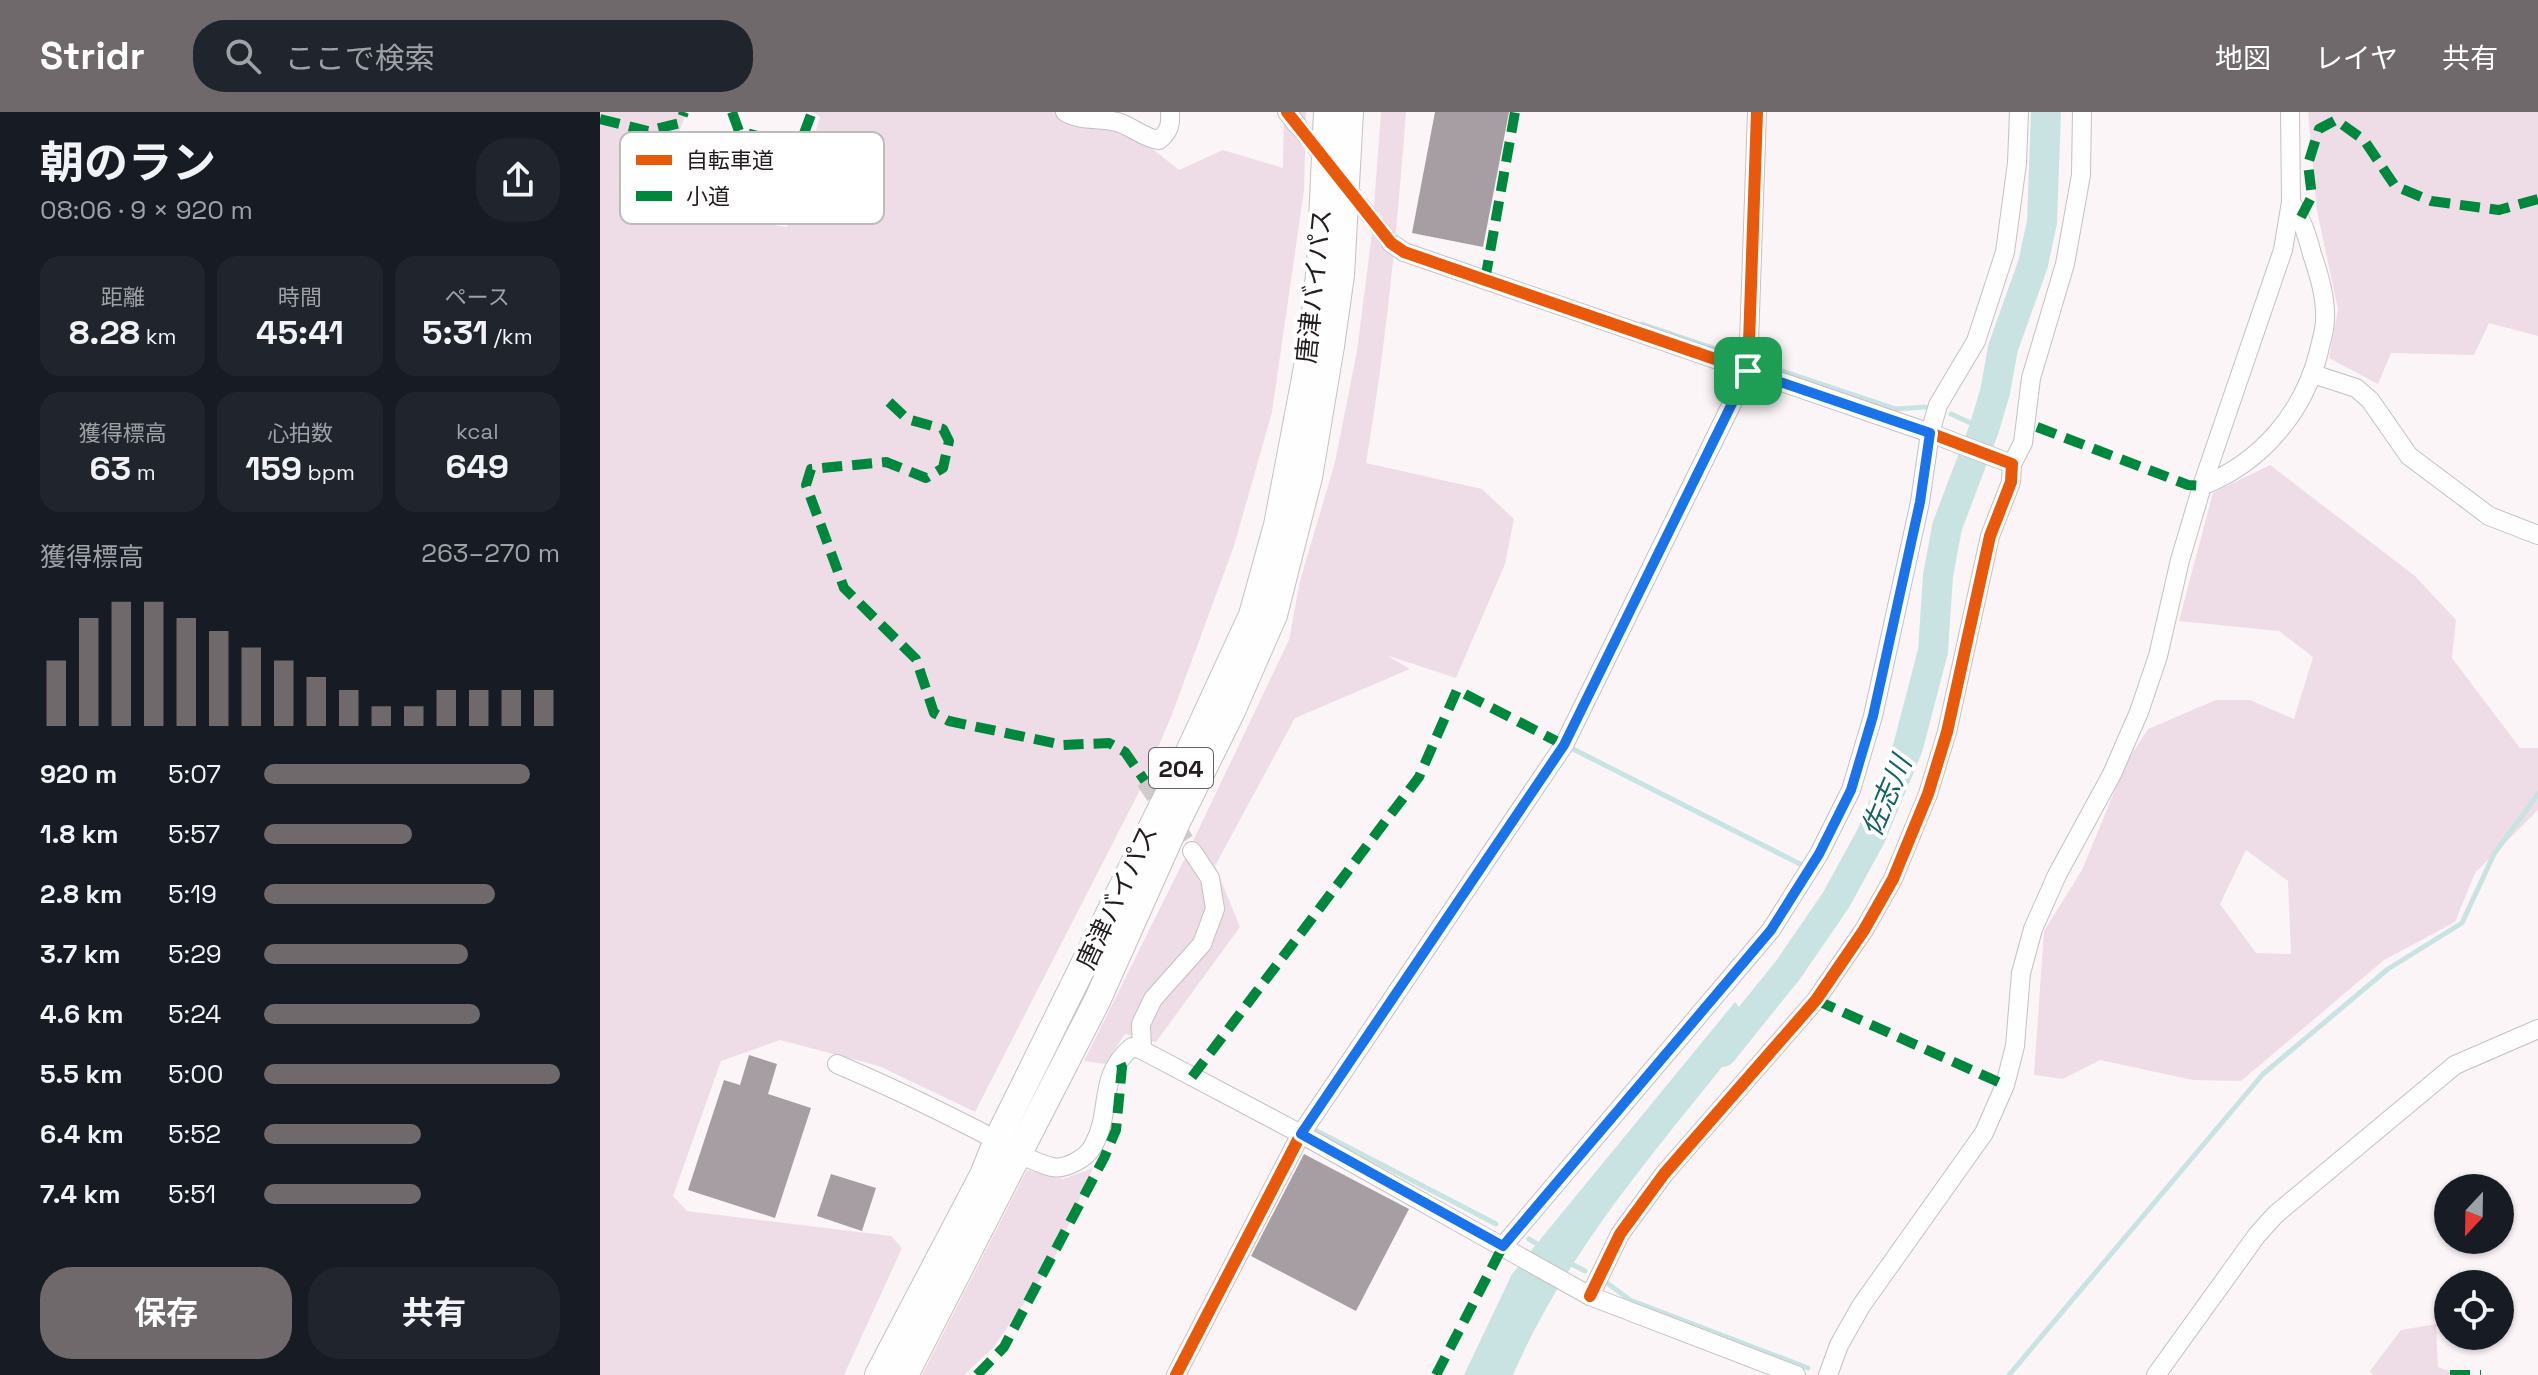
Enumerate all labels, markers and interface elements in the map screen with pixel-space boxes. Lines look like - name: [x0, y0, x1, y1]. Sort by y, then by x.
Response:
- search box: [193, 20, 753, 92]
- text: Stridr: [40, 32, 145, 80]
- icon: search: [221, 34, 265, 78]
- text: ここで検索: [285, 39, 435, 78]
- text: 地図: [2215, 40, 2271, 76]
- text: レイヤ: [2315, 40, 2398, 76]
- text: 共有: [2442, 40, 2498, 76]
- legend: [620, 132, 884, 224]
- text: 朝のラン: [40, 135, 216, 191]
- button: share: [476, 138, 560, 222]
- text: 自転車道: [686, 146, 774, 174]
- text: 小道: [686, 182, 730, 210]
- text: 08:06 · 9 × 920 m: [40, 193, 253, 227]
- street label: 唐津バイパス: [1289, 207, 1339, 365]
- text: 距離: [101, 283, 145, 311]
- text: 時間: [278, 283, 322, 311]
- text: ペース: [445, 283, 510, 311]
- text: 8.28: [69, 311, 140, 354]
- text: 45:41: [256, 311, 344, 354]
- text: 5:31: [422, 311, 488, 354]
- text: km: [140, 322, 176, 350]
- text: /km: [488, 322, 533, 350]
- pin: [1714, 337, 1782, 405]
- icon: arrive: [1726, 349, 1770, 393]
- text: kcal: [456, 417, 499, 445]
- text: 獲得標高: [79, 419, 167, 447]
- text: 心拍数: [267, 419, 333, 447]
- text: 649: [445, 445, 509, 488]
- text: 63: [90, 447, 131, 490]
- text: 159: [245, 447, 302, 490]
- text: m: [131, 458, 156, 486]
- text: bpm: [302, 458, 355, 486]
- text: 263–270 m: [421, 536, 560, 570]
- text: 獲得標高: [40, 540, 144, 574]
- road number: 204: [1149, 748, 1213, 788]
- water label: 佐志川: [1853, 748, 1920, 842]
- text: 920 m: [40, 757, 117, 791]
- text: 5:07: [168, 757, 221, 791]
- text: 1.8 km: [40, 817, 119, 851]
- text: 5:57: [168, 817, 220, 851]
- street label: 唐津バイパス: [1069, 819, 1165, 975]
- text: 2.8 km: [40, 877, 122, 911]
- text: 5:19: [168, 877, 217, 911]
- text: 3.7 km: [40, 937, 121, 971]
- text: 5:29: [168, 937, 222, 971]
- text: 4.6 km: [40, 997, 124, 1031]
- text: 5:24: [168, 997, 221, 1031]
- text: 5.5 km: [40, 1057, 122, 1091]
- text: 5:00: [168, 1057, 223, 1091]
- text: 6.4 km: [40, 1117, 124, 1151]
- text: 5:52: [168, 1117, 221, 1151]
- north arrow: [2434, 1174, 2514, 1254]
- map controls: [2434, 1174, 2514, 1350]
- text: 7.4 km: [40, 1177, 120, 1211]
- text: 5:51: [168, 1177, 216, 1211]
- button: 保存: [40, 1267, 292, 1359]
- button: 共有: [308, 1267, 560, 1359]
- button: locate: [2434, 1270, 2514, 1350]

